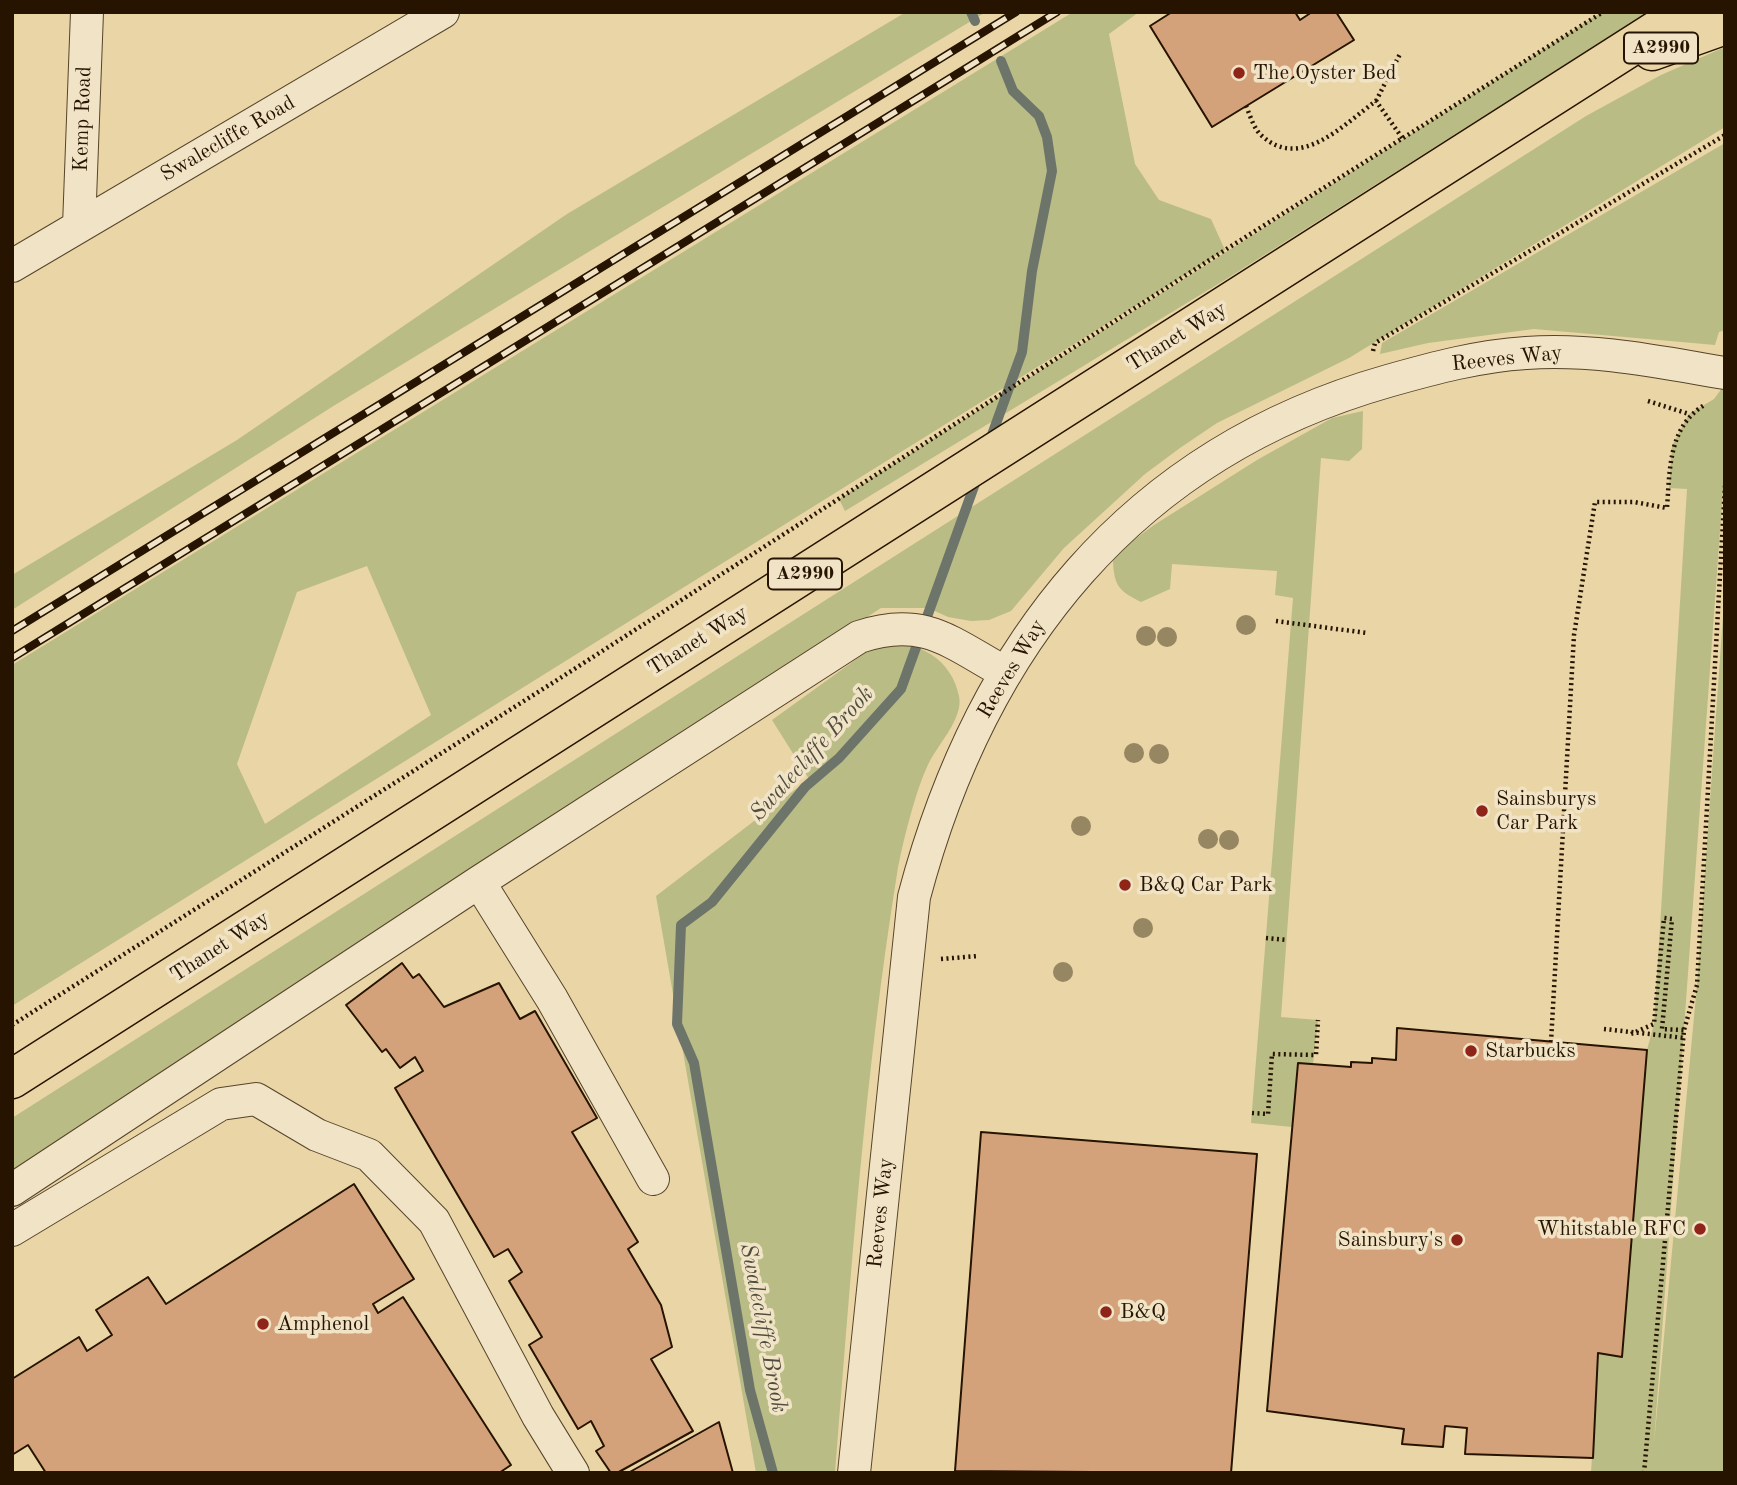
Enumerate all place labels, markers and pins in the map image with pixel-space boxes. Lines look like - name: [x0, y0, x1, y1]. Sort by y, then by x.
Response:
- place label: The Oyster Bed: [1253, 60, 1397, 86]
- marker: The Oyster Bed: [1231, 65, 1247, 81]
- place label: Sainsburys Car Park: [1496, 786, 1596, 836]
- marker: Sainsburys Car Park: [1474, 803, 1490, 819]
- place label: B&Q Car Park: [1139, 872, 1273, 898]
- marker: B&Q Car Park: [1117, 877, 1133, 893]
- place label: Starbucks: [1485, 1038, 1576, 1064]
- marker: Starbucks: [1463, 1043, 1479, 1059]
- place label: Whitstable RFC: [1537, 1216, 1686, 1242]
- marker: Whitstable RFC: [1692, 1221, 1708, 1237]
- place label: Sainsbury's: [1338, 1227, 1443, 1253]
- marker: Sainsbury's: [1449, 1232, 1465, 1248]
- place label: B&Q: [1120, 1299, 1166, 1325]
- marker: B&Q: [1098, 1304, 1114, 1320]
- place label: Amphenol: [277, 1311, 369, 1337]
- marker: Amphenol: [255, 1316, 271, 1332]

